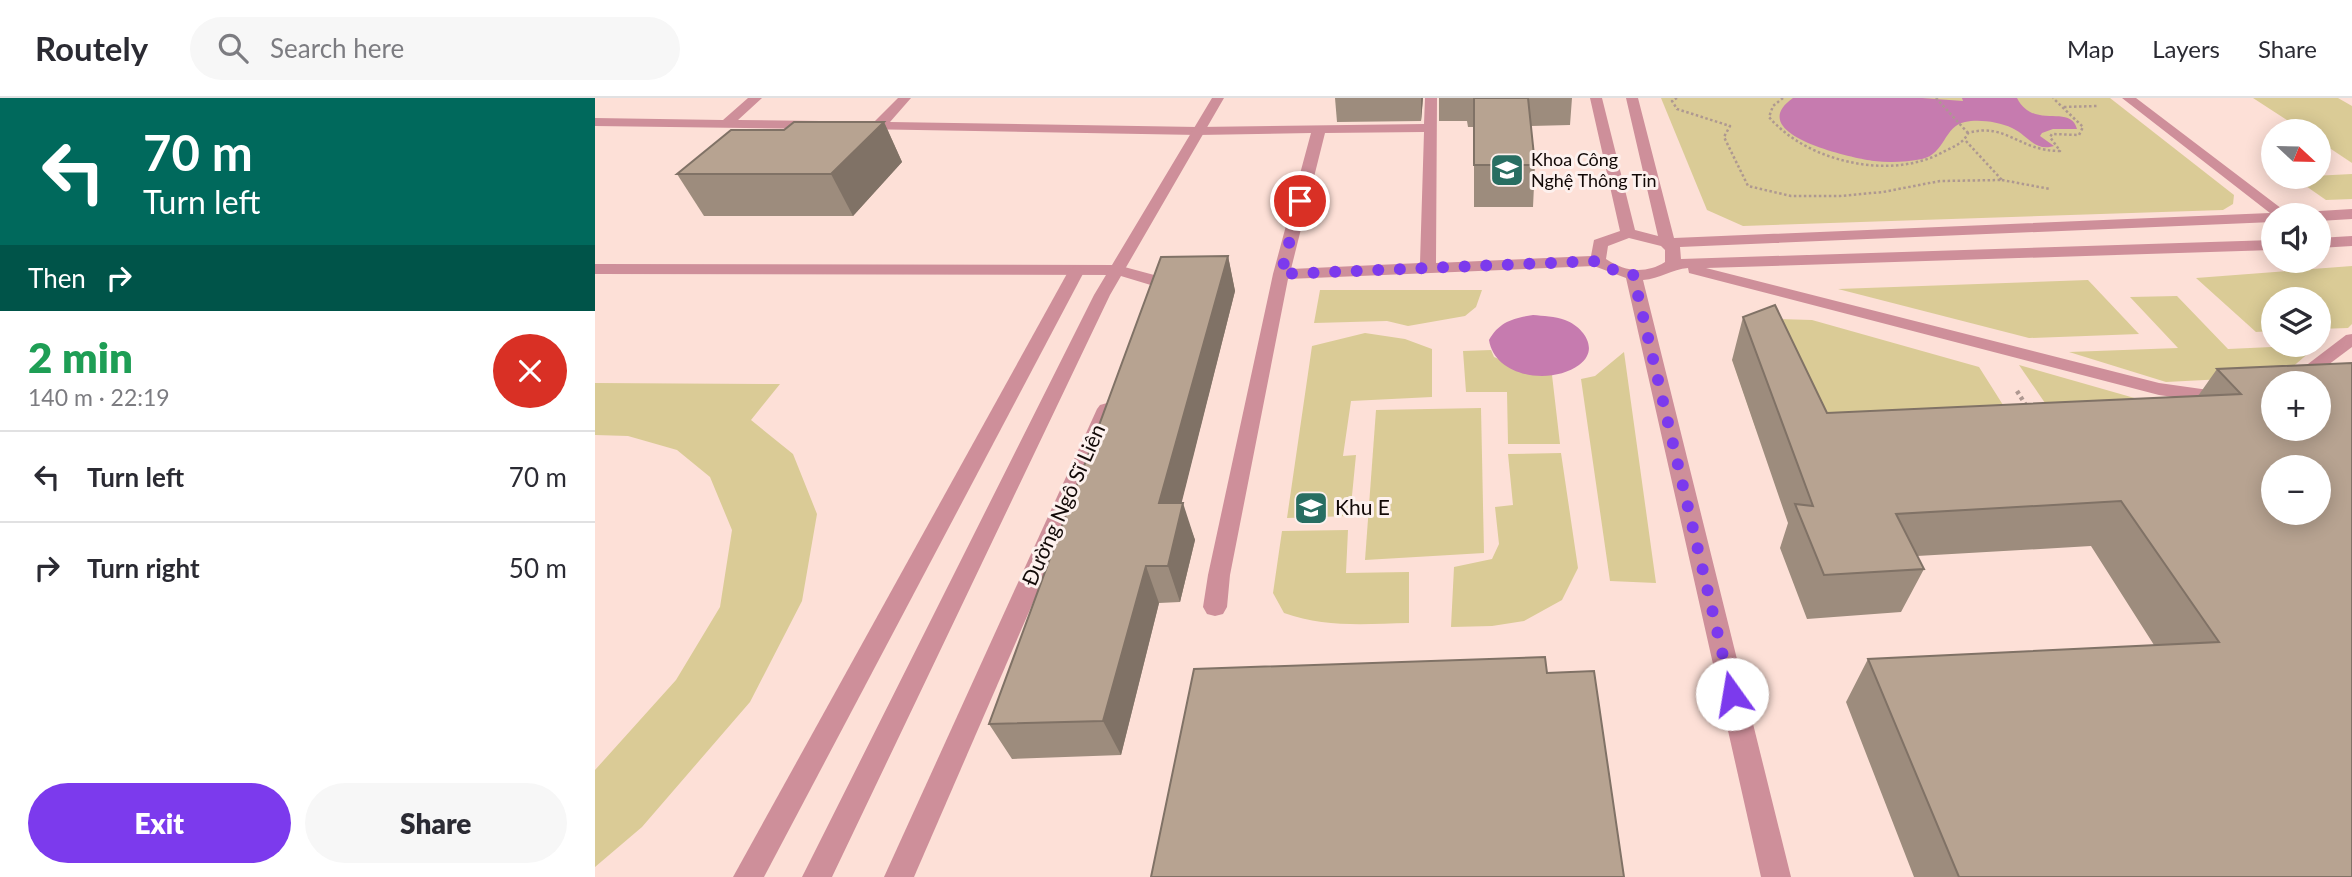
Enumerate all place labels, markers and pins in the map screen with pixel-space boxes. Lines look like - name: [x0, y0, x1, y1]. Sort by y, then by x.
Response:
- place label: Khoa Công Nghệ Thông Tin: [1531, 148, 1657, 191]
- school or university icon: Khoa Công Nghệ Thông Tin: [1488, 151, 1526, 189]
- pin: [1270, 171, 1330, 231]
- school or university icon: Khu E: [1292, 489, 1330, 527]
- place label: Khu E: [1335, 494, 1390, 519]

